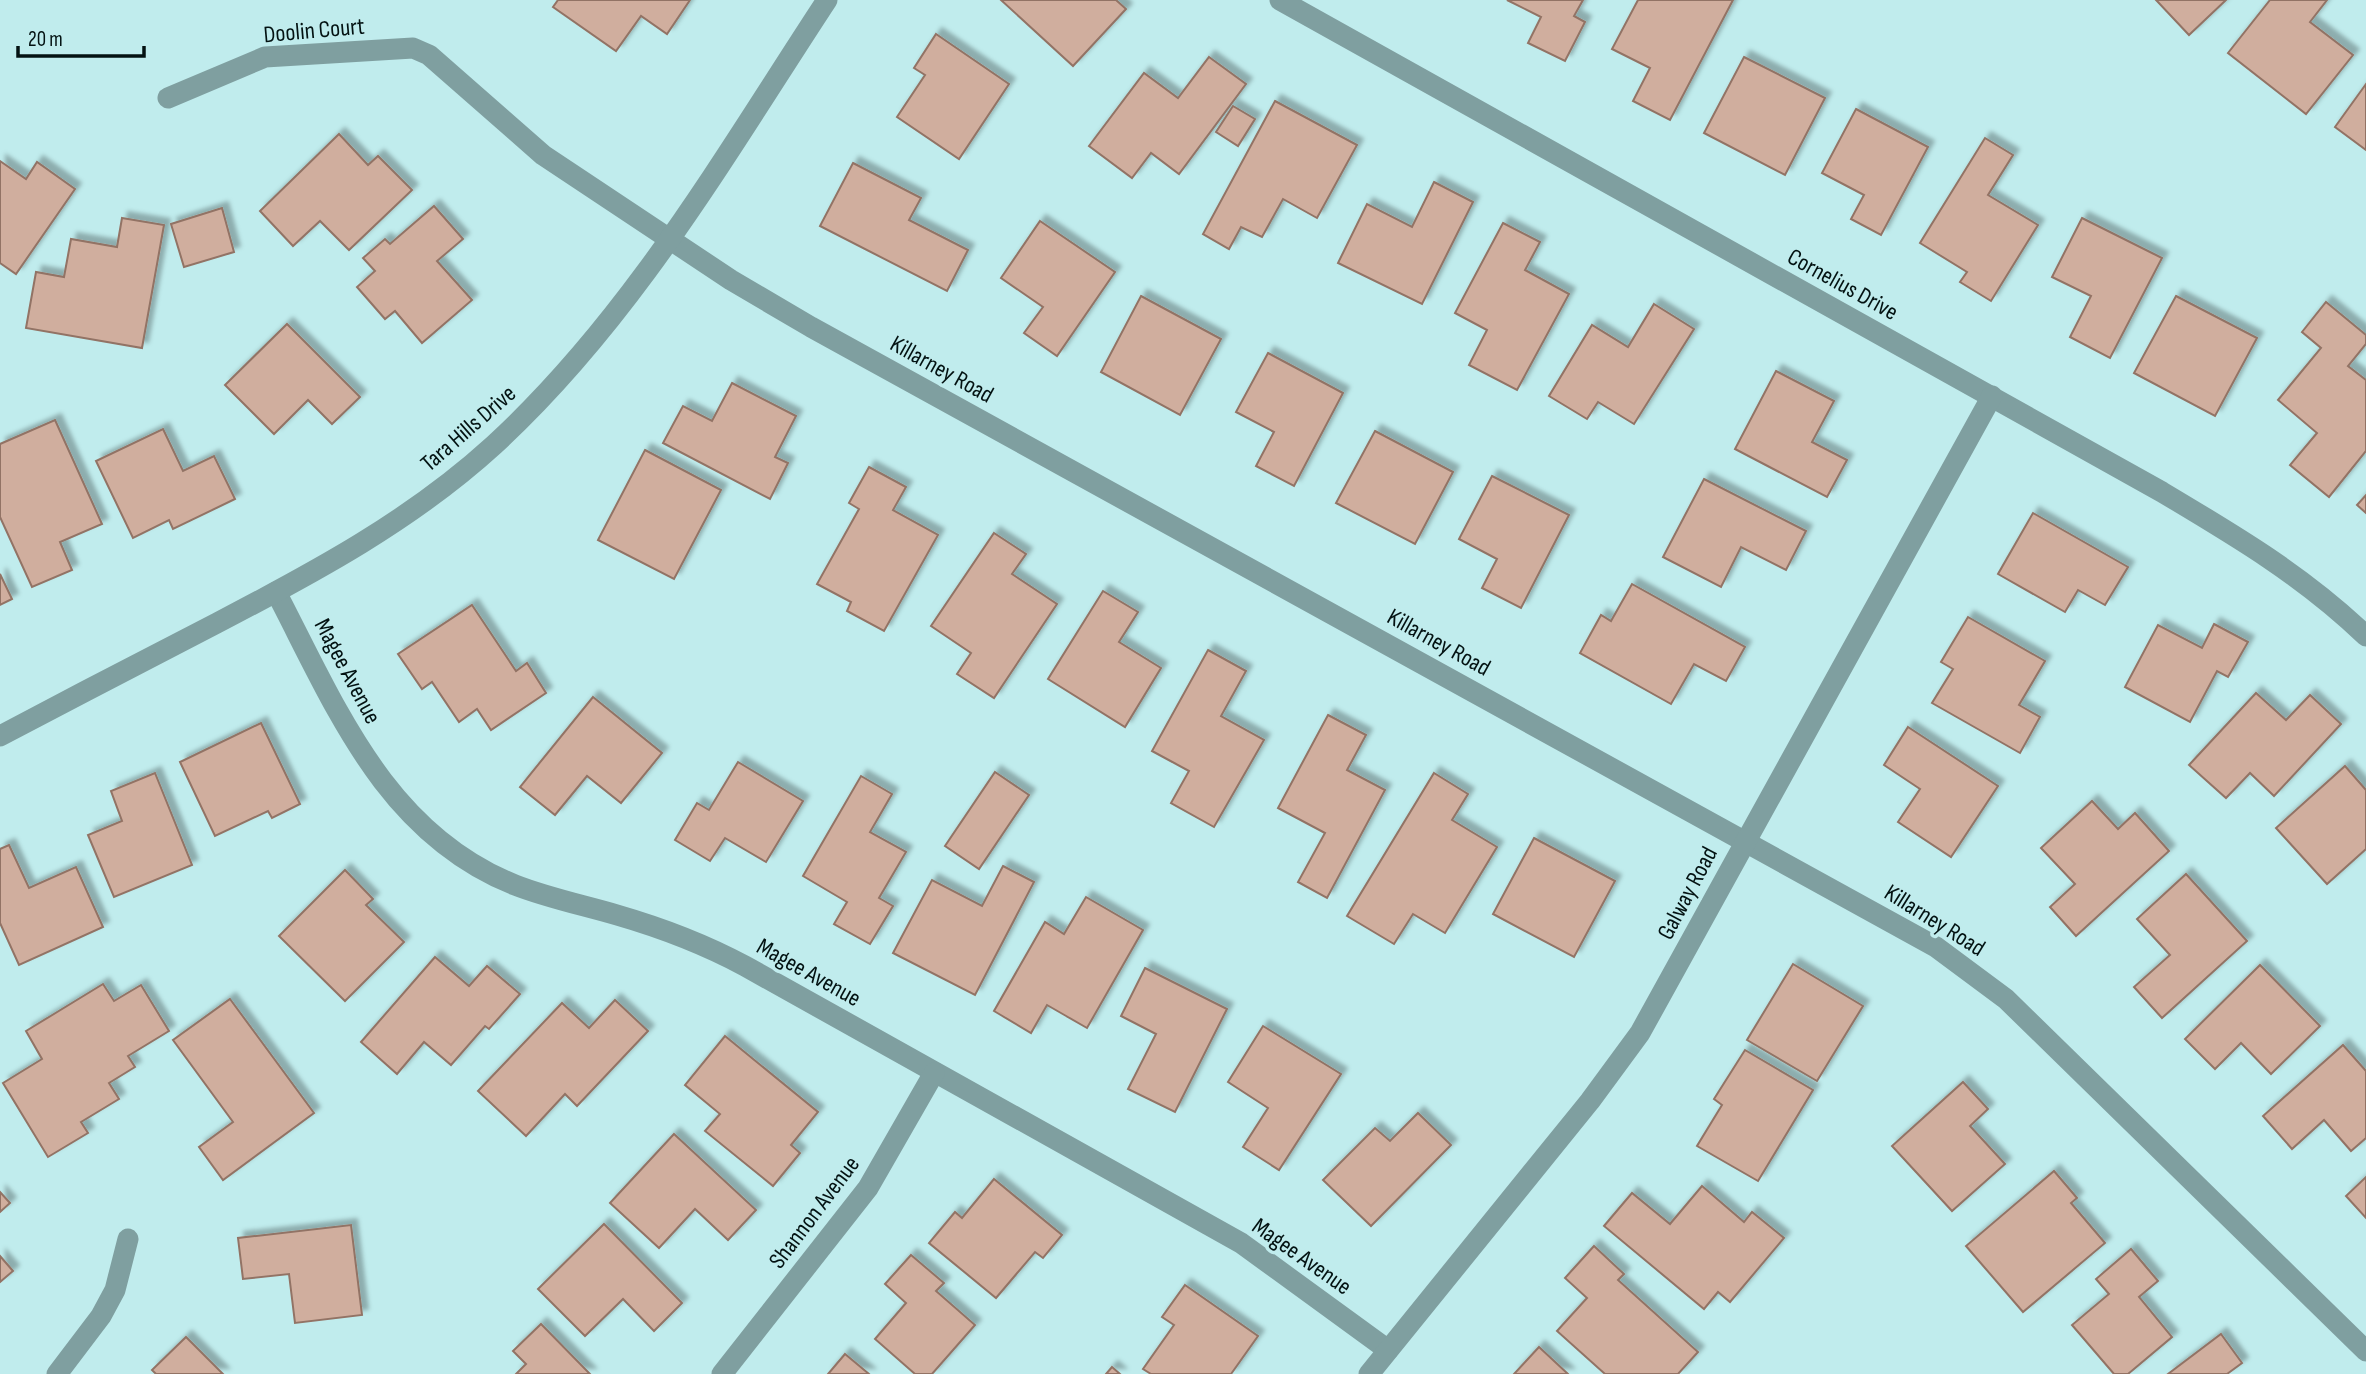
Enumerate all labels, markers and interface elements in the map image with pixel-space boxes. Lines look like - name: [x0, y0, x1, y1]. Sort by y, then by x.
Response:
- street label: Doolin Court: [262, 12, 366, 49]
- scale bar: [18, 14, 144, 58]
- text: 20 m: [28, 27, 63, 52]
- street label: Cornelius Drive: [1782, 242, 1903, 327]
- street label: Killarney Road: [885, 329, 998, 410]
- street label: Tara Hills Drive: [415, 379, 522, 478]
- street label: Killarney Road: [1382, 602, 1495, 683]
- street label: Magee Avenue: [308, 614, 387, 729]
- street label: Galway Road: [1651, 842, 1724, 945]
- street label: Killarney Road: [1879, 878, 1990, 963]
- street label: Magee Avenue: [752, 932, 866, 1013]
- street label: Shannon Avenue: [763, 1150, 866, 1274]
- street label: Magee Avenue: [1246, 1212, 1357, 1301]

